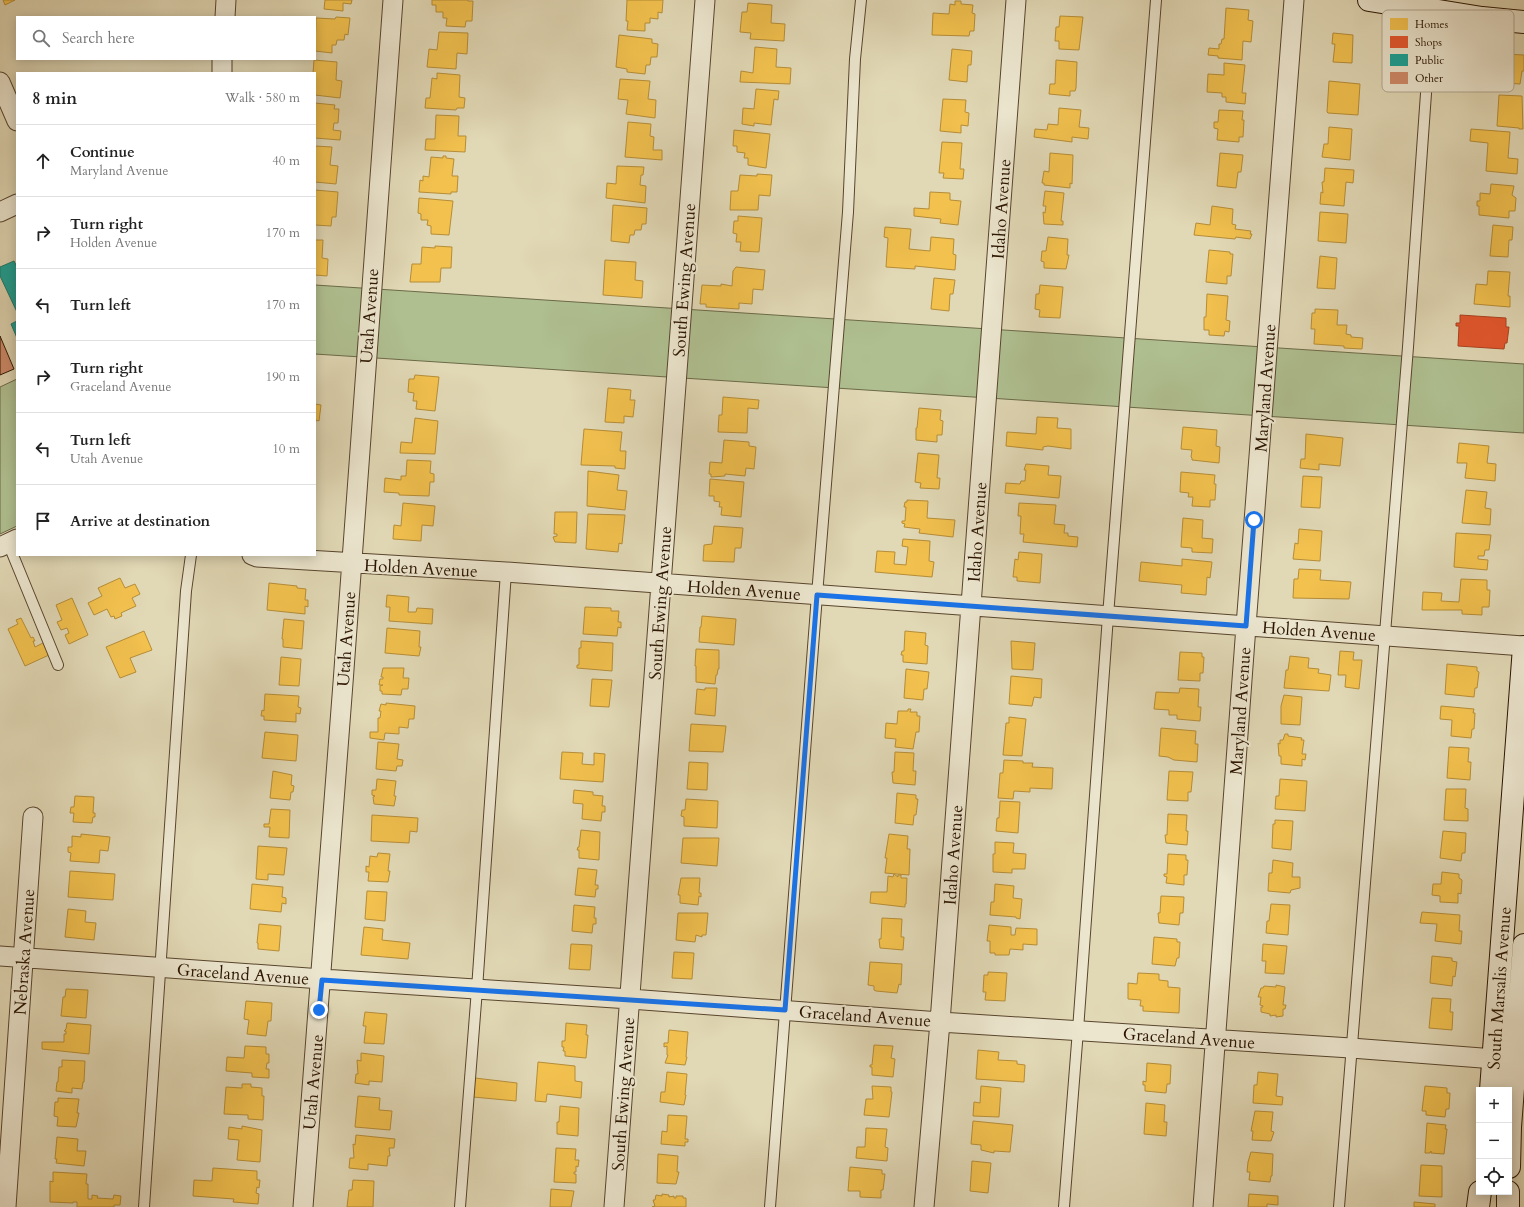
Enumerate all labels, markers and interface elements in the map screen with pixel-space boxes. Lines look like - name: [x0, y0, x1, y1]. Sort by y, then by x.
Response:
- legend: [1382, 10, 1514, 92]
- search box: [16, 16, 316, 60]
- text: Homes: [1415, 17, 1448, 32]
- icon: search: [30, 27, 52, 49]
- text: Search here: [62, 28, 135, 48]
- text: Shops: [1415, 35, 1442, 50]
- text: Public: [1415, 53, 1444, 68]
- text: Other: [1415, 71, 1444, 86]
- text: 8 min: [32, 87, 77, 110]
- text: Walk · 580 m: [225, 89, 300, 107]
- text: Continue: [70, 142, 135, 162]
- icon: ahead: [32, 150, 54, 172]
- text: 40 m: [272, 152, 300, 170]
- street label: Idaho Avenue: [987, 158, 1016, 260]
- text: Maryland Avenue: [70, 162, 168, 180]
- street label: South Ewing Avenue: [668, 202, 701, 358]
- text: Turn right: [70, 214, 143, 234]
- icon: right: [32, 222, 54, 244]
- text: 170 m: [266, 224, 300, 242]
- text: Holden Avenue: [70, 234, 157, 252]
- street label: Utah Avenue: [355, 268, 384, 365]
- icon: left: [32, 294, 54, 316]
- text: Turn left: [70, 295, 131, 315]
- text: 170 m: [266, 296, 300, 314]
- street label: Maryland Avenue: [1250, 323, 1281, 453]
- text: Turn right: [70, 358, 143, 378]
- icon: right: [32, 366, 54, 388]
- text: 190 m: [266, 368, 300, 386]
- text: Graceland Avenue: [70, 378, 171, 396]
- text: Turn left: [70, 430, 131, 450]
- icon: left: [32, 438, 54, 460]
- text: 10 m: [272, 440, 300, 458]
- text: Utah Avenue: [70, 450, 143, 468]
- street label: Idaho Avenue: [963, 481, 992, 583]
- icon: arrive: [32, 510, 54, 532]
- text: Arrive at destination: [70, 511, 210, 531]
- route start: [1245, 511, 1263, 529]
- street label: South Ewing Avenue: [644, 525, 677, 681]
- street label: Holden Avenue: [364, 554, 478, 583]
- street label: Holden Avenue: [686, 575, 802, 606]
- street label: Utah Avenue: [332, 591, 361, 688]
- street label: Holden Avenue: [1261, 616, 1377, 647]
- street label: Maryland Avenue: [1225, 646, 1256, 776]
- street label: Idaho Avenue: [939, 804, 968, 906]
- street label: Nebraska Avenue: [9, 888, 40, 1016]
- street label: South Marsalis Avenue: [1482, 906, 1517, 1070]
- street label: Graceland Avenue: [176, 958, 310, 991]
- street label: Graceland Avenue: [798, 1000, 932, 1033]
- route end: [310, 1001, 328, 1019]
- street label: South Ewing Avenue: [607, 1016, 640, 1172]
- street label: Graceland Avenue: [1122, 1022, 1256, 1055]
- street label: Utah Avenue: [298, 1033, 329, 1131]
- map controls: [1476, 1087, 1512, 1195]
- button: +: [1476, 1087, 1512, 1123]
- button: −: [1476, 1123, 1512, 1159]
- button: locate: [1476, 1159, 1512, 1195]

